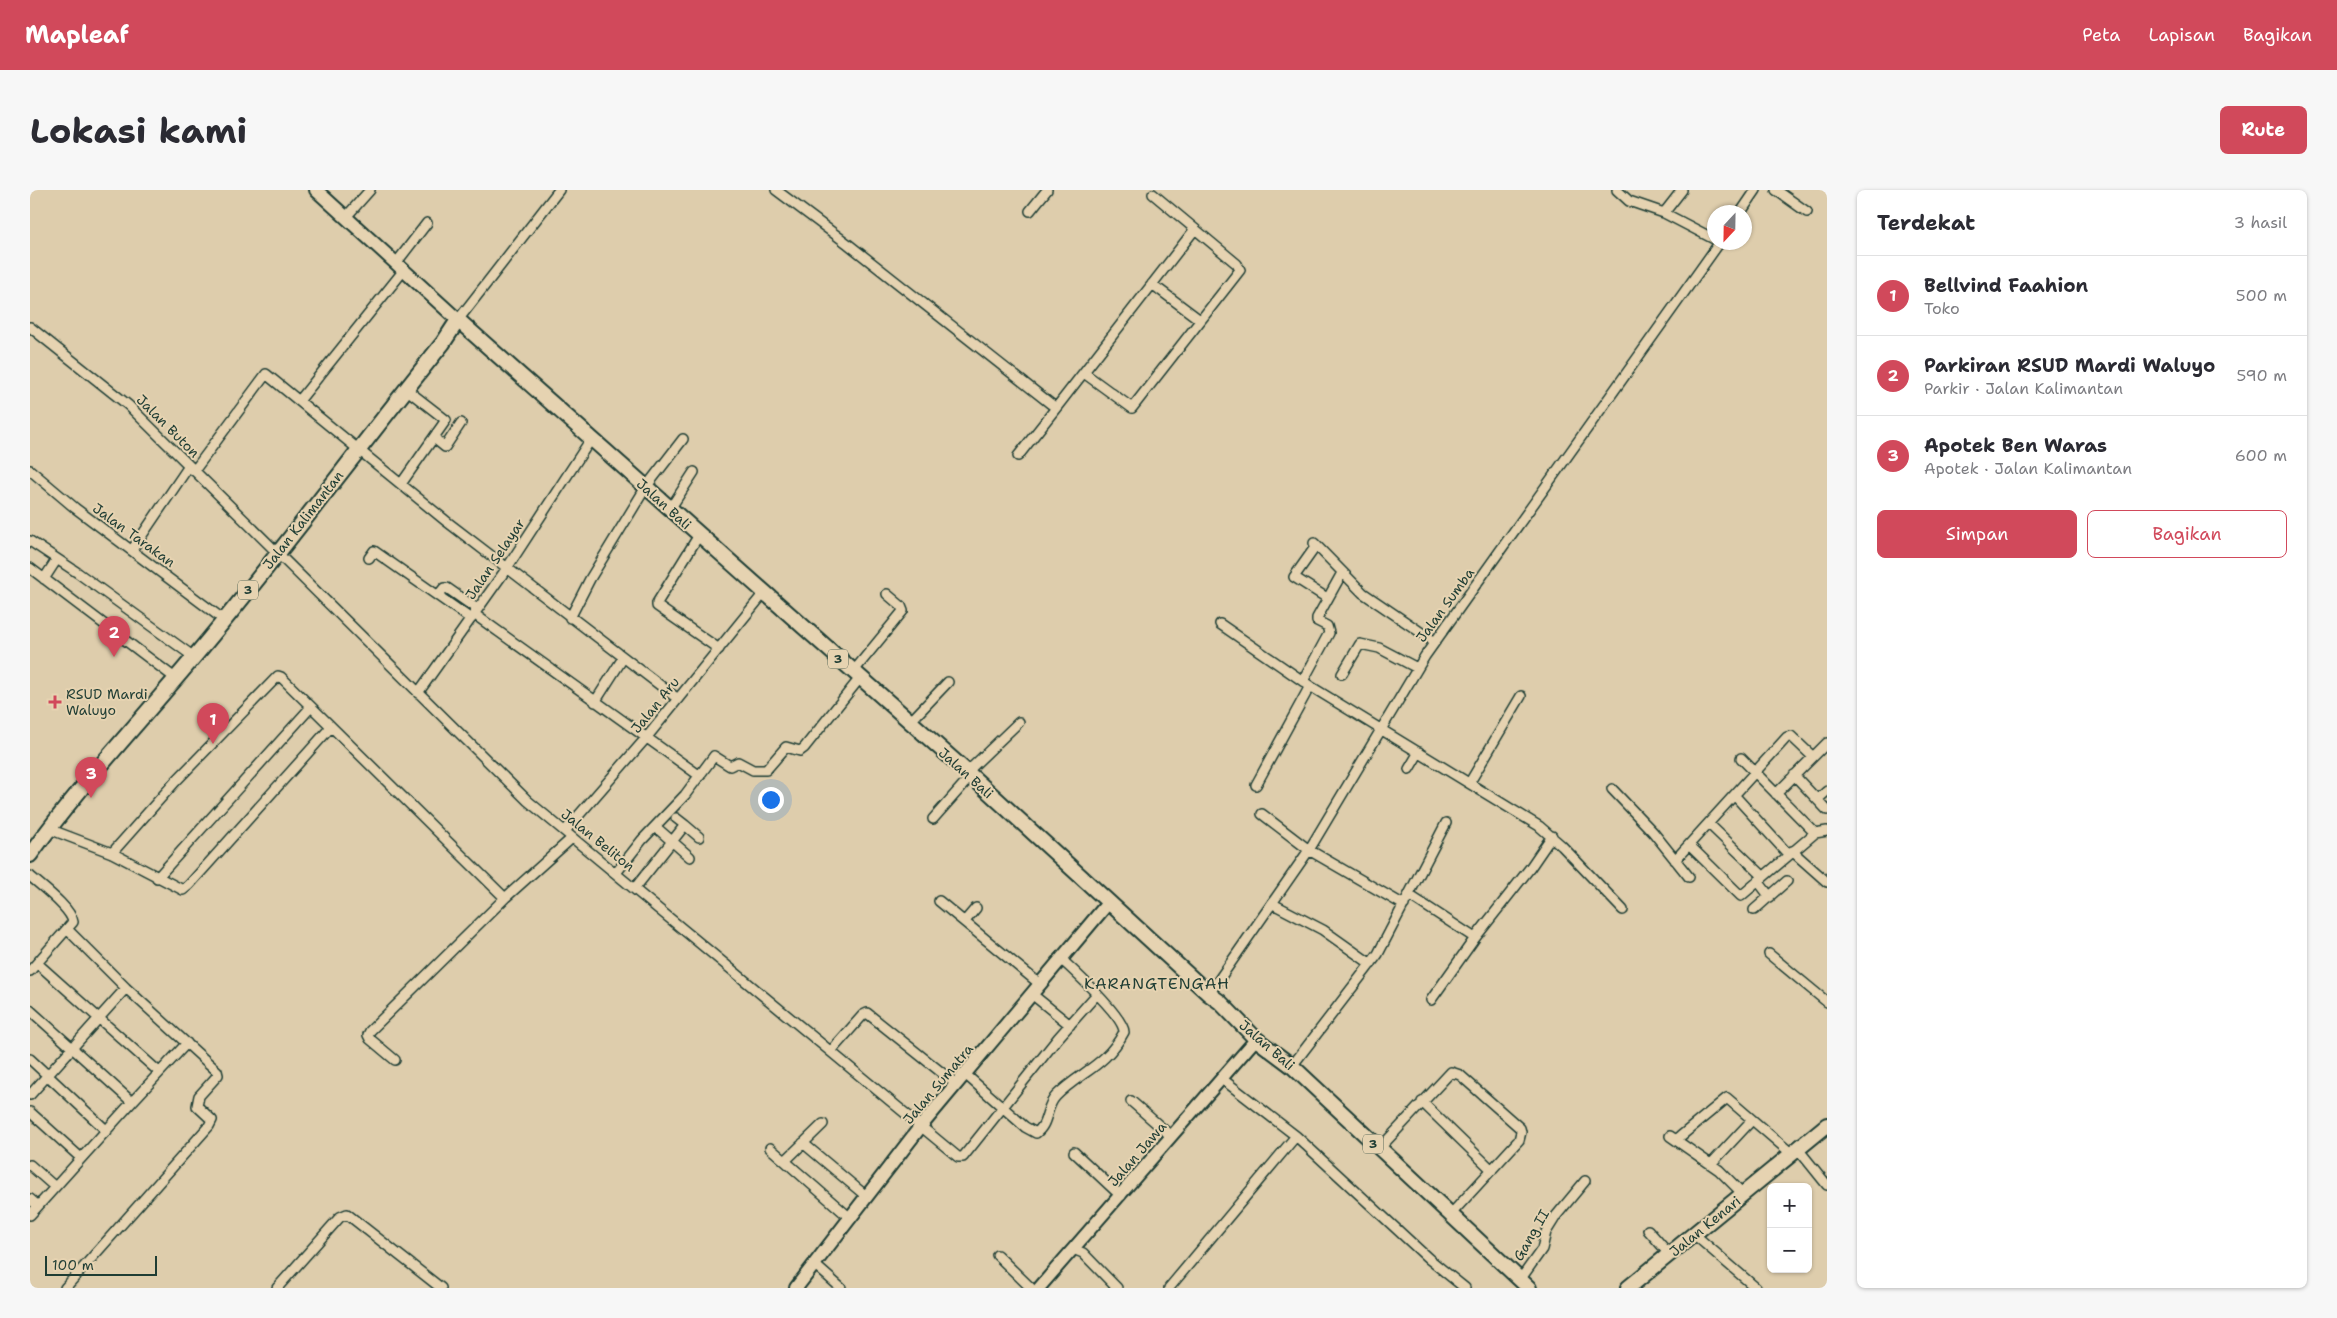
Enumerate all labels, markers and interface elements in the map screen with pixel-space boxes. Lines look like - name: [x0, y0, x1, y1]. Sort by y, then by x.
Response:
- text: Mapleaf: [25, 19, 129, 51]
- text: Peta: [2082, 23, 2121, 47]
- text: Lapisan: [2149, 23, 2215, 47]
- text: Bagikan: [2243, 23, 2312, 47]
- button: Rute: [2220, 106, 2307, 154]
- text: Lokasi kami: [30, 107, 247, 154]
- north arrow: [1707, 205, 1752, 250]
- text: Terdekat: [1877, 209, 1975, 237]
- text: 3 hasil: [2234, 212, 2287, 233]
- text: Bellvind Faahion: [1924, 273, 2088, 298]
- text: 1: [1889, 285, 1897, 306]
- text: 500 m: [2236, 285, 2287, 306]
- text: Toko: [1924, 298, 1960, 319]
- text: Parkiran RSUD Mardi Waluyo: [1924, 353, 2215, 378]
- text: 2: [1887, 365, 1899, 386]
- text: 590 m: [2237, 365, 2287, 386]
- text: Parkir · Jalan Kalimantan: [1924, 378, 2123, 399]
- street label: Jalan Buton: [133, 391, 204, 462]
- text: Apotek Ben Waras: [1924, 433, 2107, 458]
- text: 3: [1887, 445, 1899, 466]
- text: 600 m: [2235, 445, 2287, 466]
- text: Apotek · Jalan Kalimantan: [1924, 458, 2132, 479]
- street label: Jalan Kalimantan: [259, 467, 347, 573]
- street label: Jalan Bali: [633, 475, 695, 533]
- street label: Jalan Tarakan: [89, 499, 179, 571]
- button: Simpan: [1877, 510, 2077, 558]
- button: Bagikan: [2087, 510, 2287, 558]
- street label: Jalan Selayar: [461, 515, 529, 603]
- street label: Jalan Sumba: [1412, 564, 1478, 646]
- road number: 3: [238, 580, 258, 600]
- pin: 2: [98, 616, 130, 657]
- road number: 3: [828, 649, 848, 668]
- street label: Jalan Aru: [627, 673, 683, 737]
- place label: RSUD Mardi Waluyo: [66, 685, 148, 719]
- marker: RSUD Mardi Waluyo: [48, 695, 62, 709]
- pin: 1: [197, 703, 229, 744]
- street label: Jalan Bali: [935, 744, 997, 802]
- pin: 3: [75, 757, 107, 798]
- your location: [758, 787, 784, 813]
- street label: Jalan Beliton: [557, 805, 639, 875]
- district label: KARANGTENGAH: [1084, 973, 1230, 994]
- street label: Jalan Bali: [1235, 1016, 1299, 1074]
- street label: Jalan Sumatra: [899, 1040, 977, 1128]
- street label: Jalan Jawa: [1104, 1118, 1170, 1190]
- road number: 3: [1363, 1134, 1383, 1154]
- map controls: [1767, 1183, 1812, 1273]
- button: +: [1767, 1183, 1812, 1228]
- street label: Jalan Kenari: [1666, 1192, 1744, 1260]
- street label: Gang II: [1509, 1206, 1553, 1264]
- button: −: [1767, 1228, 1812, 1273]
- scale bar: [45, 1253, 158, 1276]
- text: 100 m: [52, 1256, 94, 1274]

